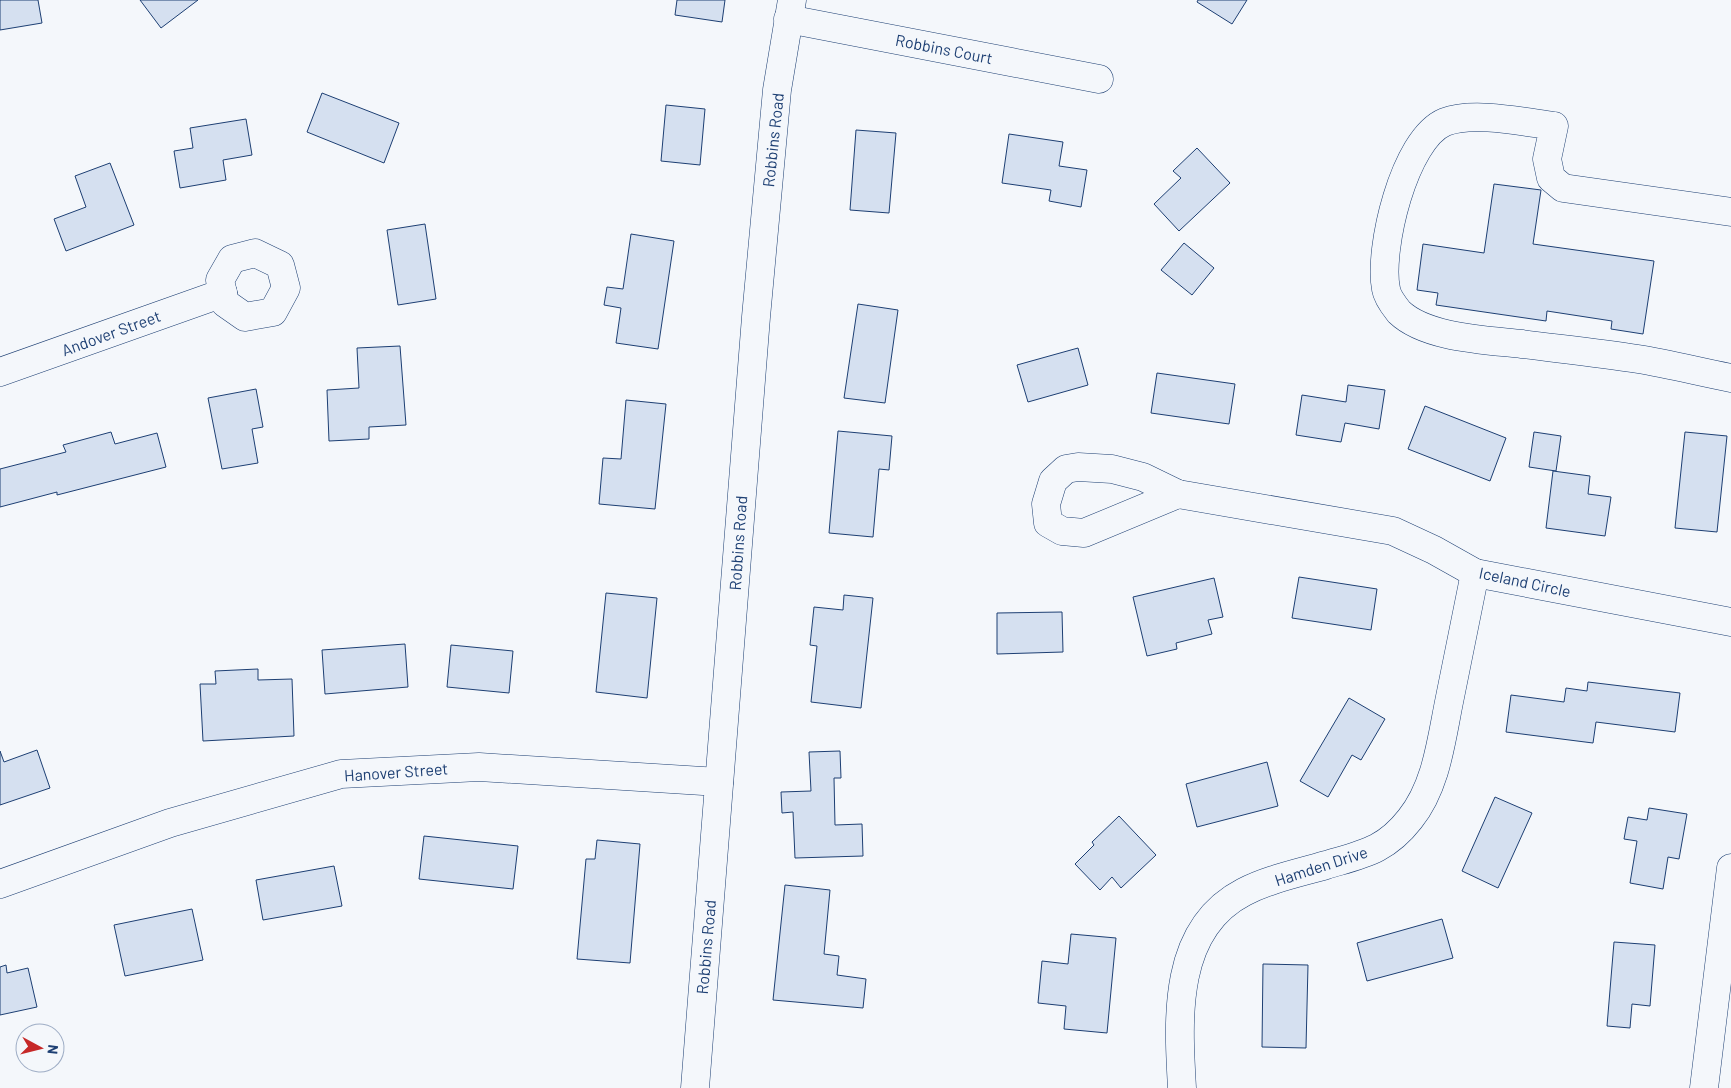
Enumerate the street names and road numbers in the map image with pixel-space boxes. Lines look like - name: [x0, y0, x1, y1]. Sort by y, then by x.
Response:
- street label: Robbins Court: [894, 30, 994, 67]
- street label: Robbins Road: [758, 92, 787, 188]
- street label: Andover Street: [59, 306, 163, 359]
- street label: Robbins Road: [725, 495, 750, 591]
- street label: Iceland Circle: [1477, 563, 1573, 601]
- street label: Hanover Street: [343, 758, 449, 785]
- street label: Hamden Drive: [1272, 842, 1370, 889]
- street label: Robbins Road: [692, 899, 719, 995]

